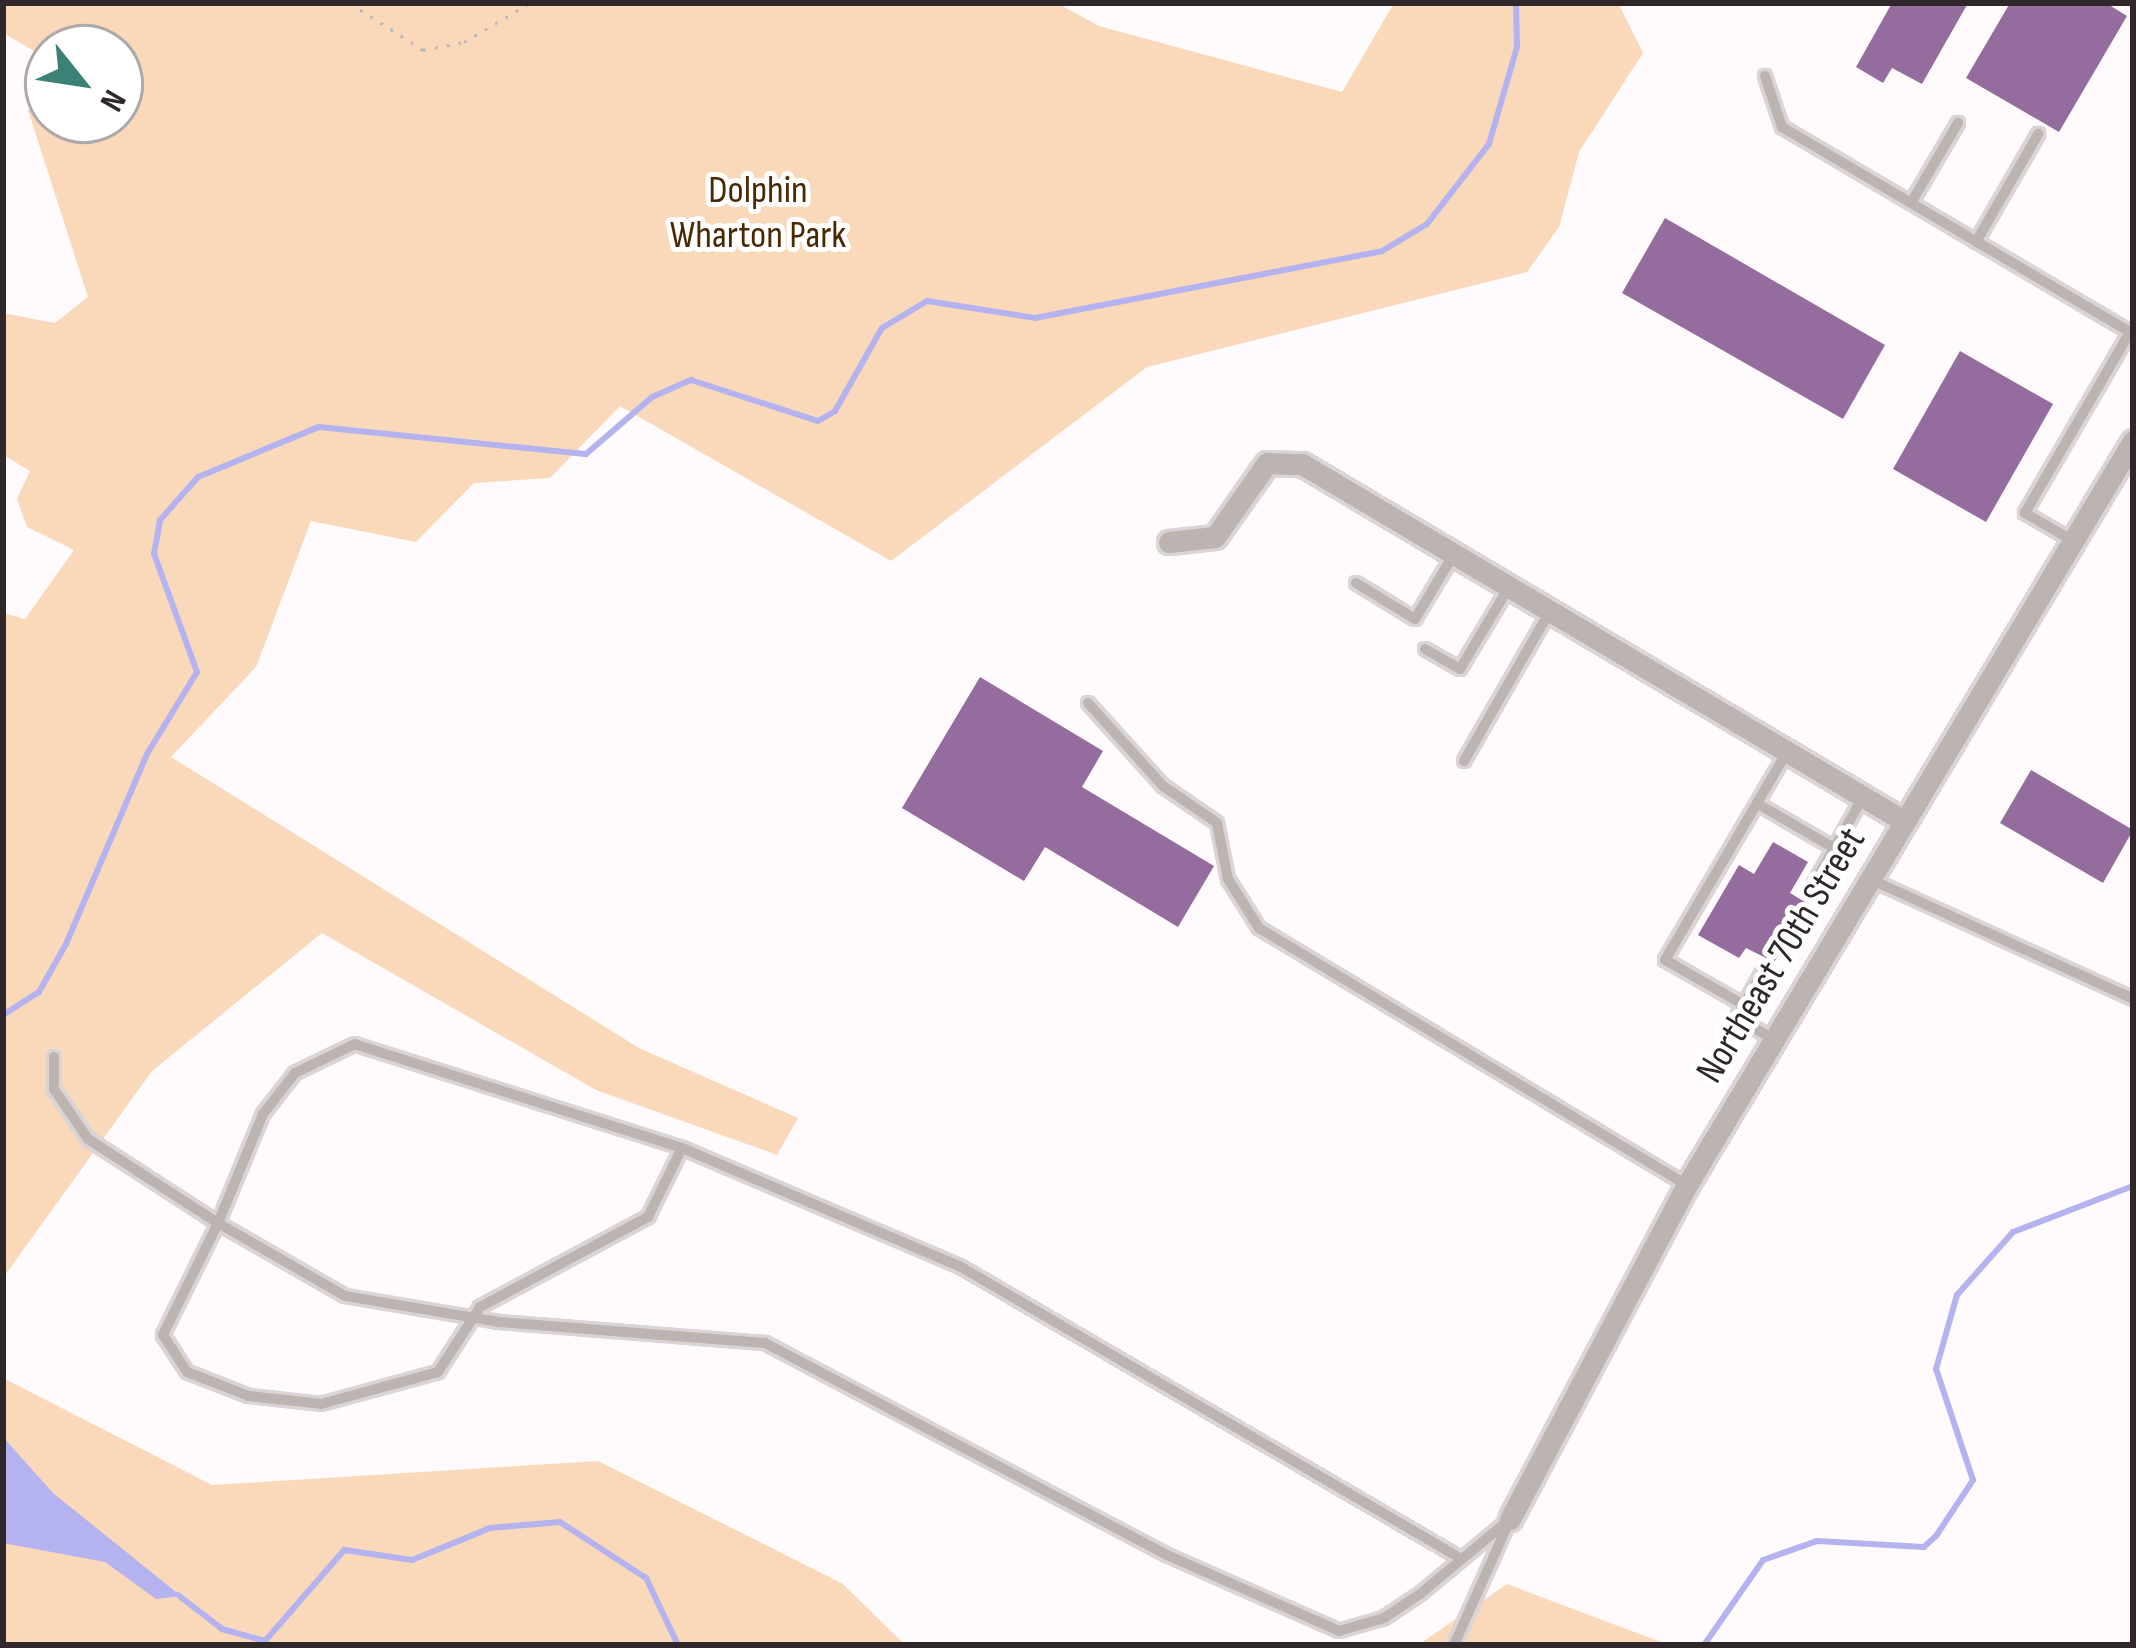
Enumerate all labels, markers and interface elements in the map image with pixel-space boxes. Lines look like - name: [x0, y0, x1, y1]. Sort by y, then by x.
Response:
- north arrow: [24, 24, 144, 144]
- text: N: [91, 83, 134, 118]
- park label: Dolphin Wharton Park: [670, 169, 846, 260]
- street label: Northeast 70th Street: [1688, 820, 1876, 1092]

